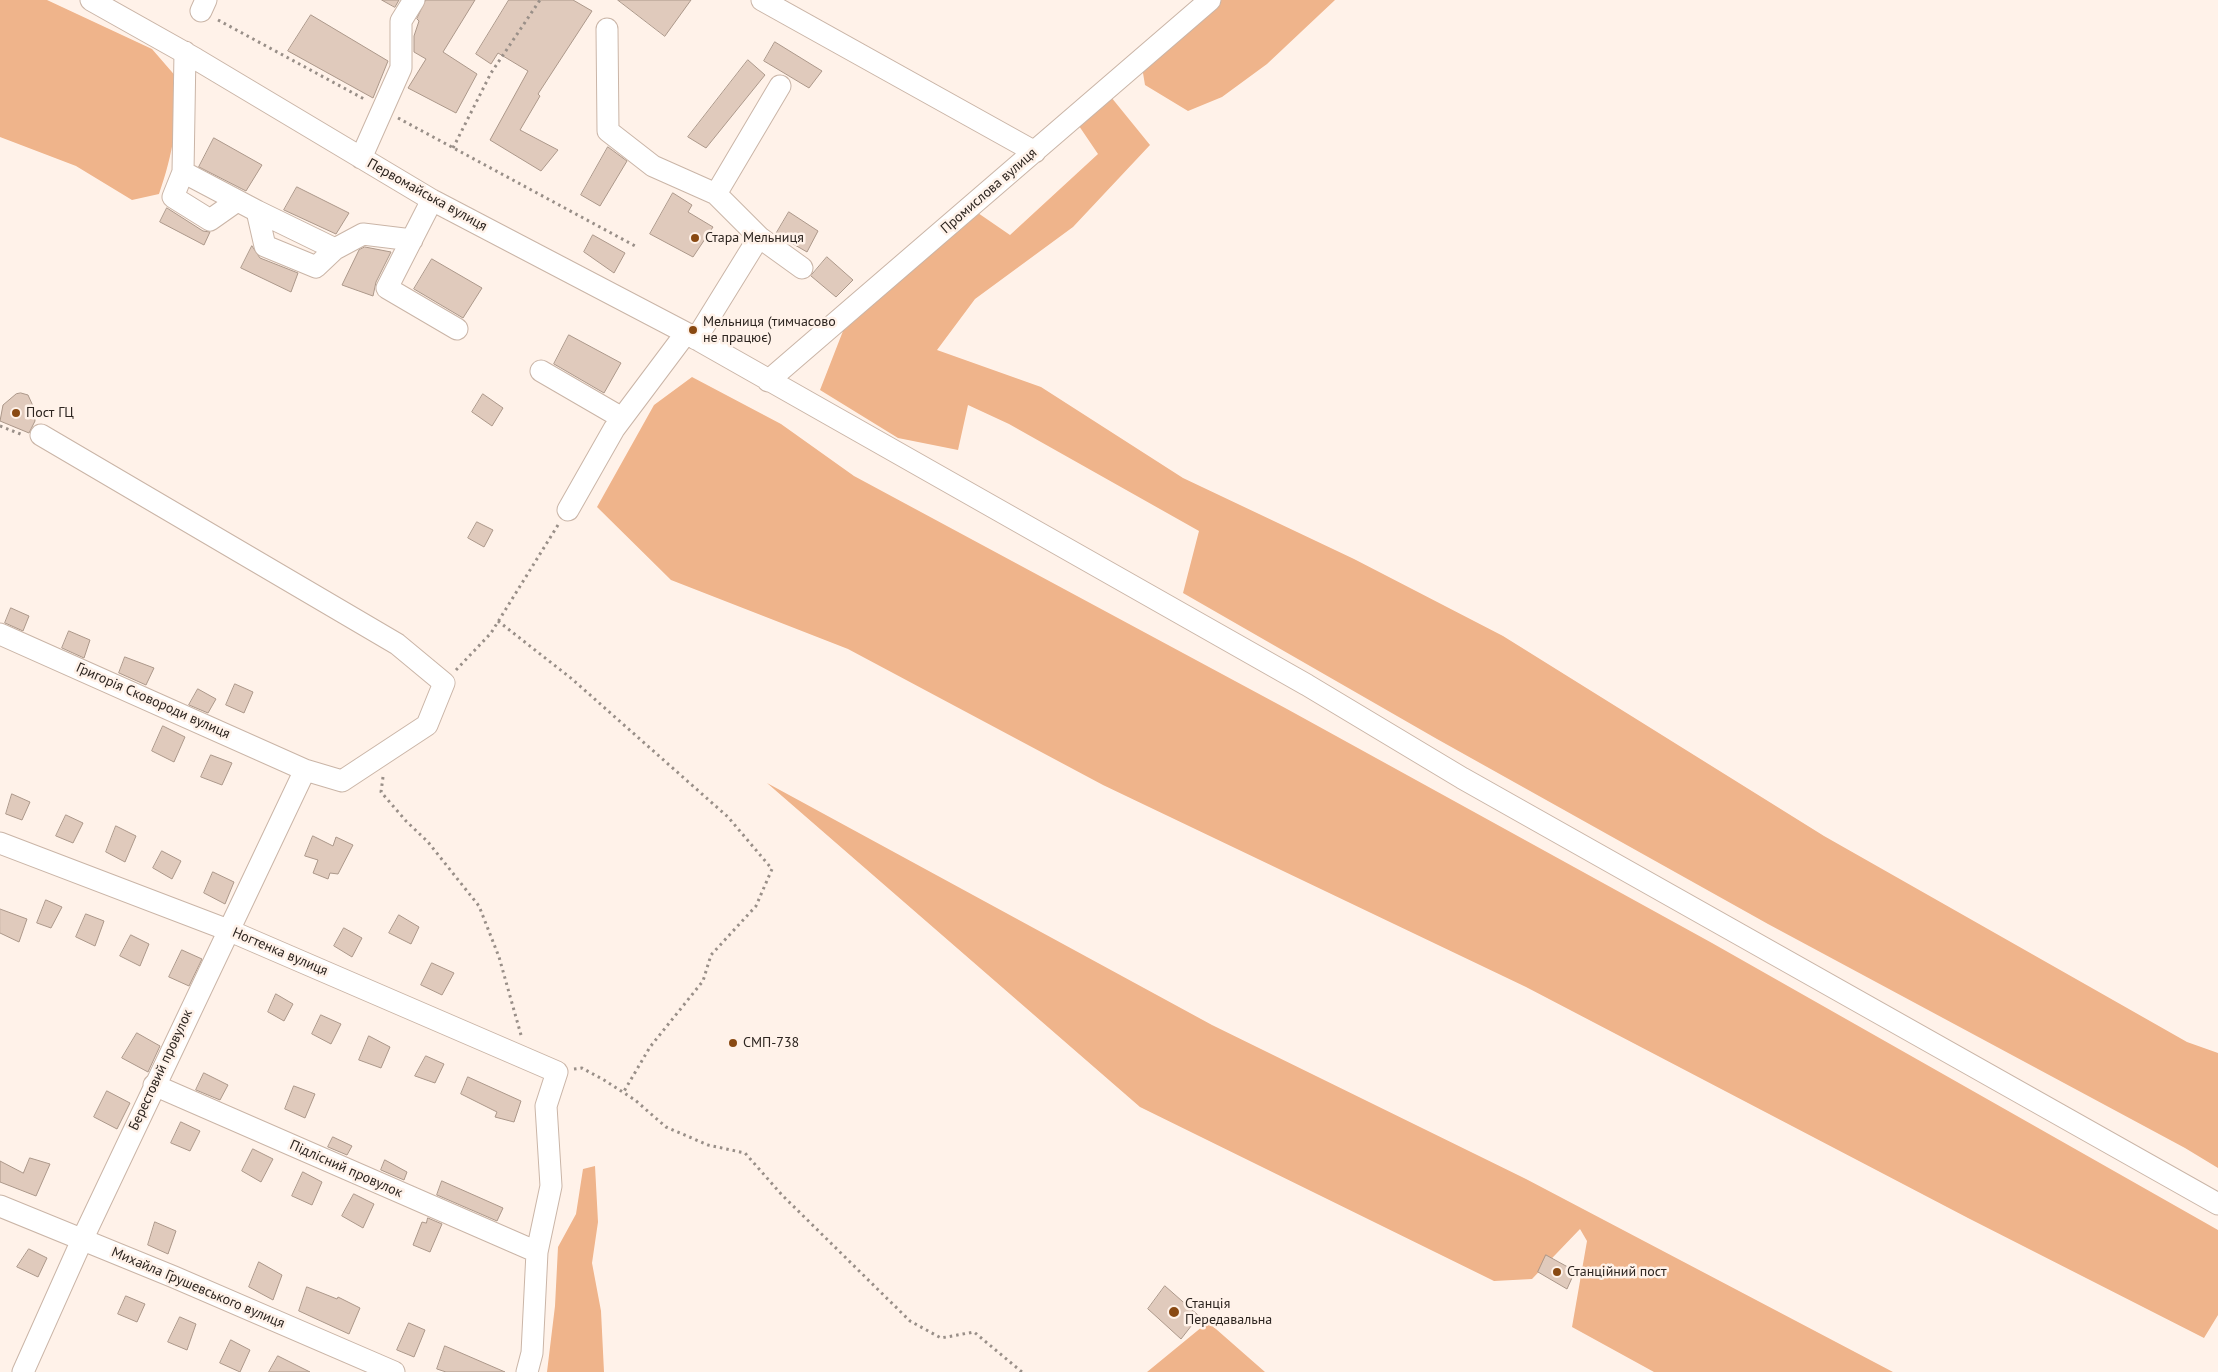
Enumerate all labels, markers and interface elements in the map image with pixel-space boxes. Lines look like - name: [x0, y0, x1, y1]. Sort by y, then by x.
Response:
- street label: Промислова вулиця: [938, 145, 1040, 237]
- street label: Первомайська вулиця: [364, 155, 490, 235]
- place label: Стара Мельниця: [705, 230, 804, 246]
- marker: Стара Мельниця: [689, 232, 701, 244]
- place label: Мельниця (тимчасово не працює): [703, 314, 836, 347]
- marker: Мельниця (тимчасово не працює): [687, 324, 699, 336]
- place label: Пост ГЦ: [26, 405, 74, 421]
- marker: Пост ГЦ: [10, 407, 22, 419]
- street label: Григорія Сковороди вулиця: [73, 659, 233, 743]
- street label: Ногтенка вулиця: [230, 924, 330, 980]
- street label: Берестовий провулок: [126, 1007, 196, 1133]
- place label: СМП-738: [743, 1035, 799, 1051]
- marker: СМП-738: [727, 1037, 739, 1049]
- street label: Підлісний провулок: [287, 1137, 405, 1201]
- street label: Михайла Грушевського вулиця: [109, 1244, 287, 1332]
- place label: Станційний пост: [1567, 1264, 1667, 1280]
- marker: Станційний пост: [1551, 1266, 1563, 1278]
- place label: Станція Передавальна: [1185, 1296, 1272, 1328]
- marker: Станція Передавальна: [1167, 1305, 1181, 1319]

